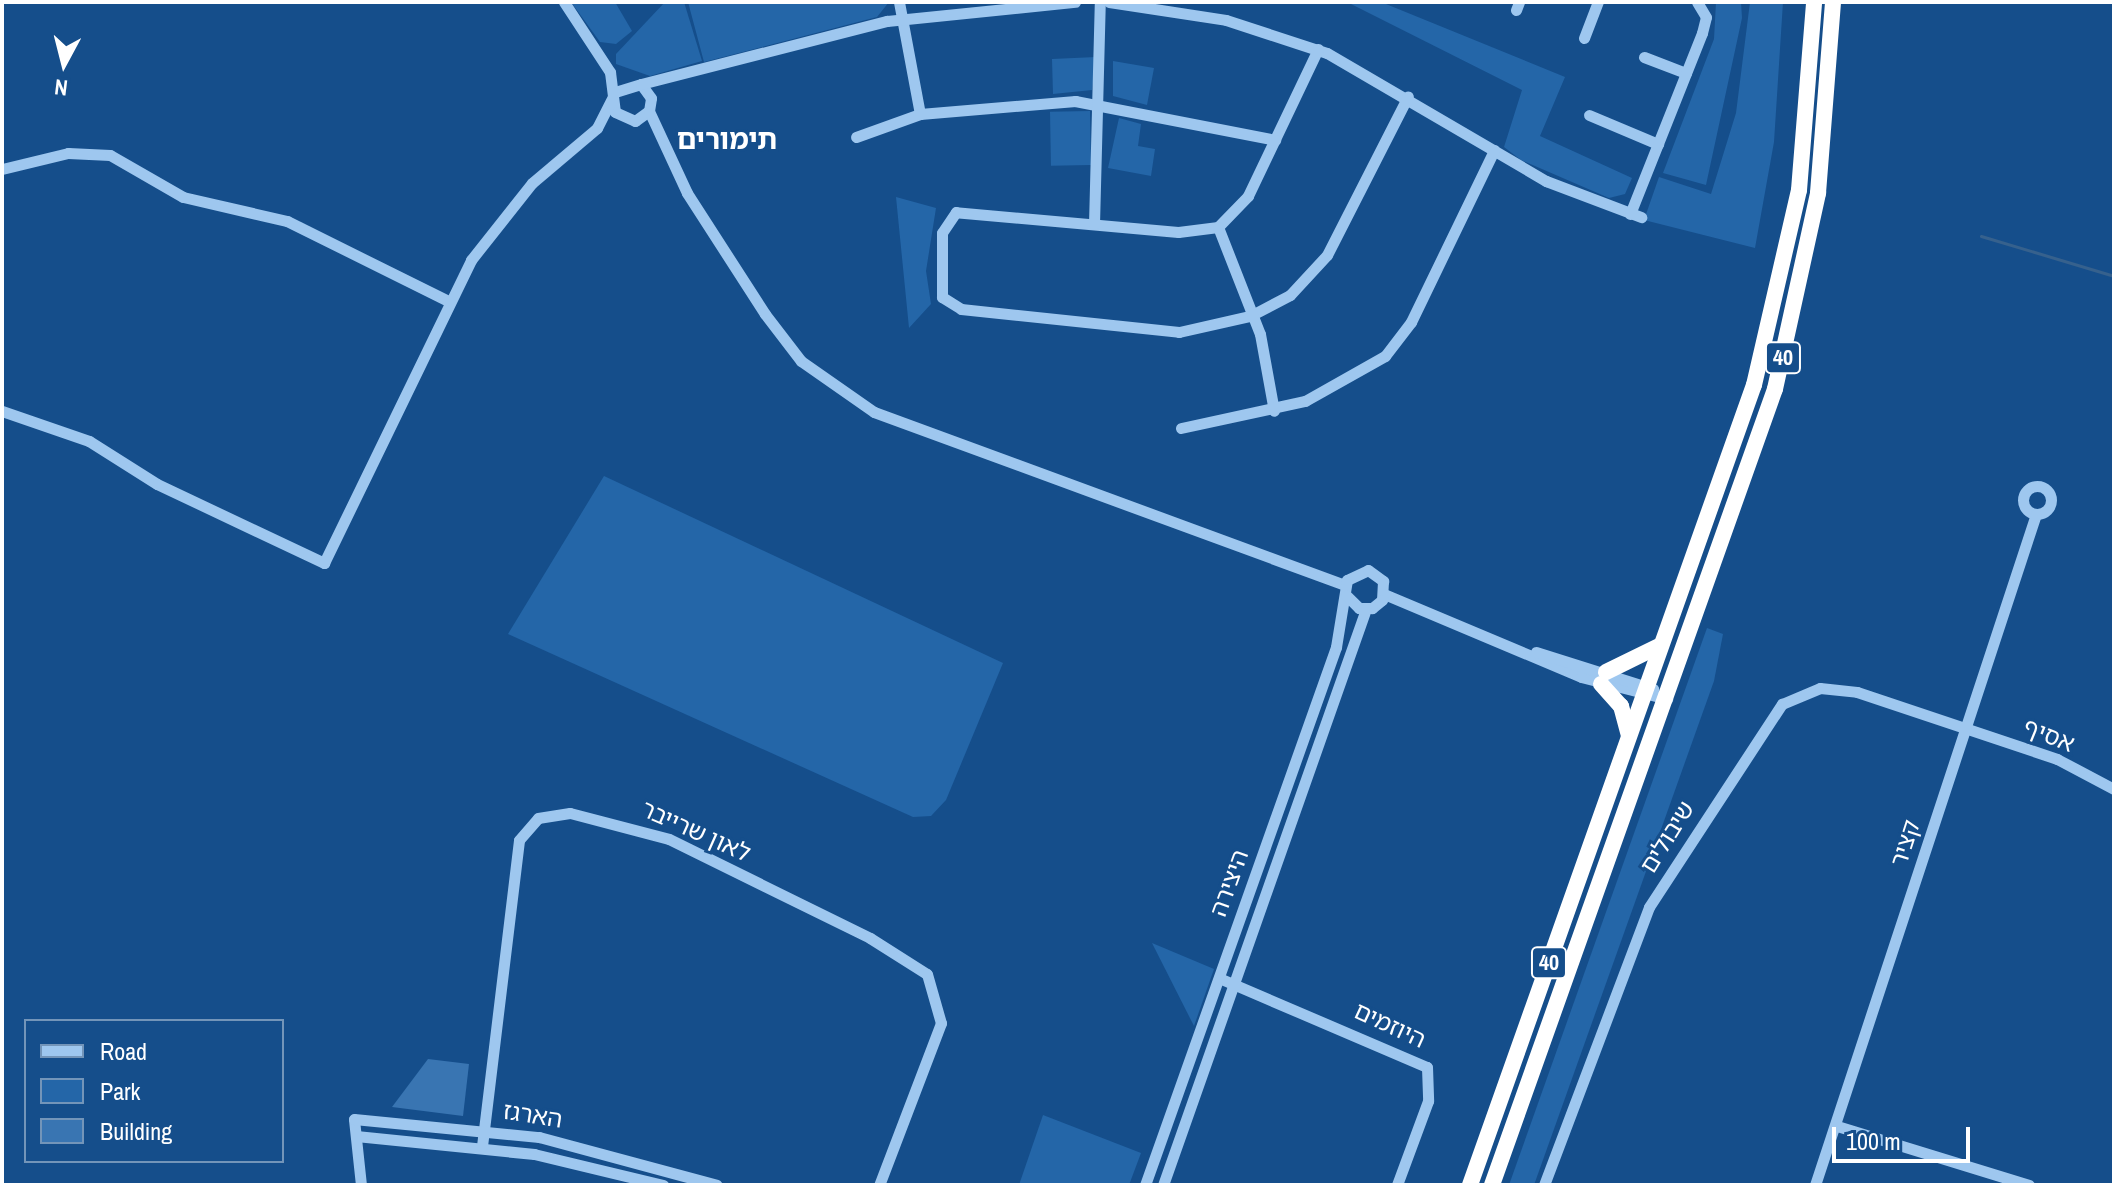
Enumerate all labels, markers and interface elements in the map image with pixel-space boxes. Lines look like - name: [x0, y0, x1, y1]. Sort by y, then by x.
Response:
- north arrow: [24, 24, 104, 104]
- text: N: [53, 72, 69, 104]
- district label: תימורים: [677, 122, 777, 156]
- road number: 40: [1763, 340, 1803, 376]
- street label: אסיף: [2019, 712, 2079, 758]
- street label: לאון שרייבר: [637, 794, 755, 868]
- street label: שיבולים: [1634, 796, 1700, 878]
- street label: קציר: [1884, 816, 1926, 870]
- street label: היצירה: [1204, 846, 1254, 920]
- road number: 40: [1529, 945, 1569, 981]
- street label: היוזמים: [1350, 996, 1430, 1054]
- legend: [24, 1019, 284, 1163]
- text: Road: [100, 1035, 147, 1067]
- text: Park: [100, 1075, 140, 1107]
- street label: הארגז: [501, 1096, 565, 1134]
- scale bar: [1836, 1111, 1974, 1161]
- text: Building: [100, 1115, 172, 1147]
- text: 100 m: [1846, 1125, 1901, 1157]

